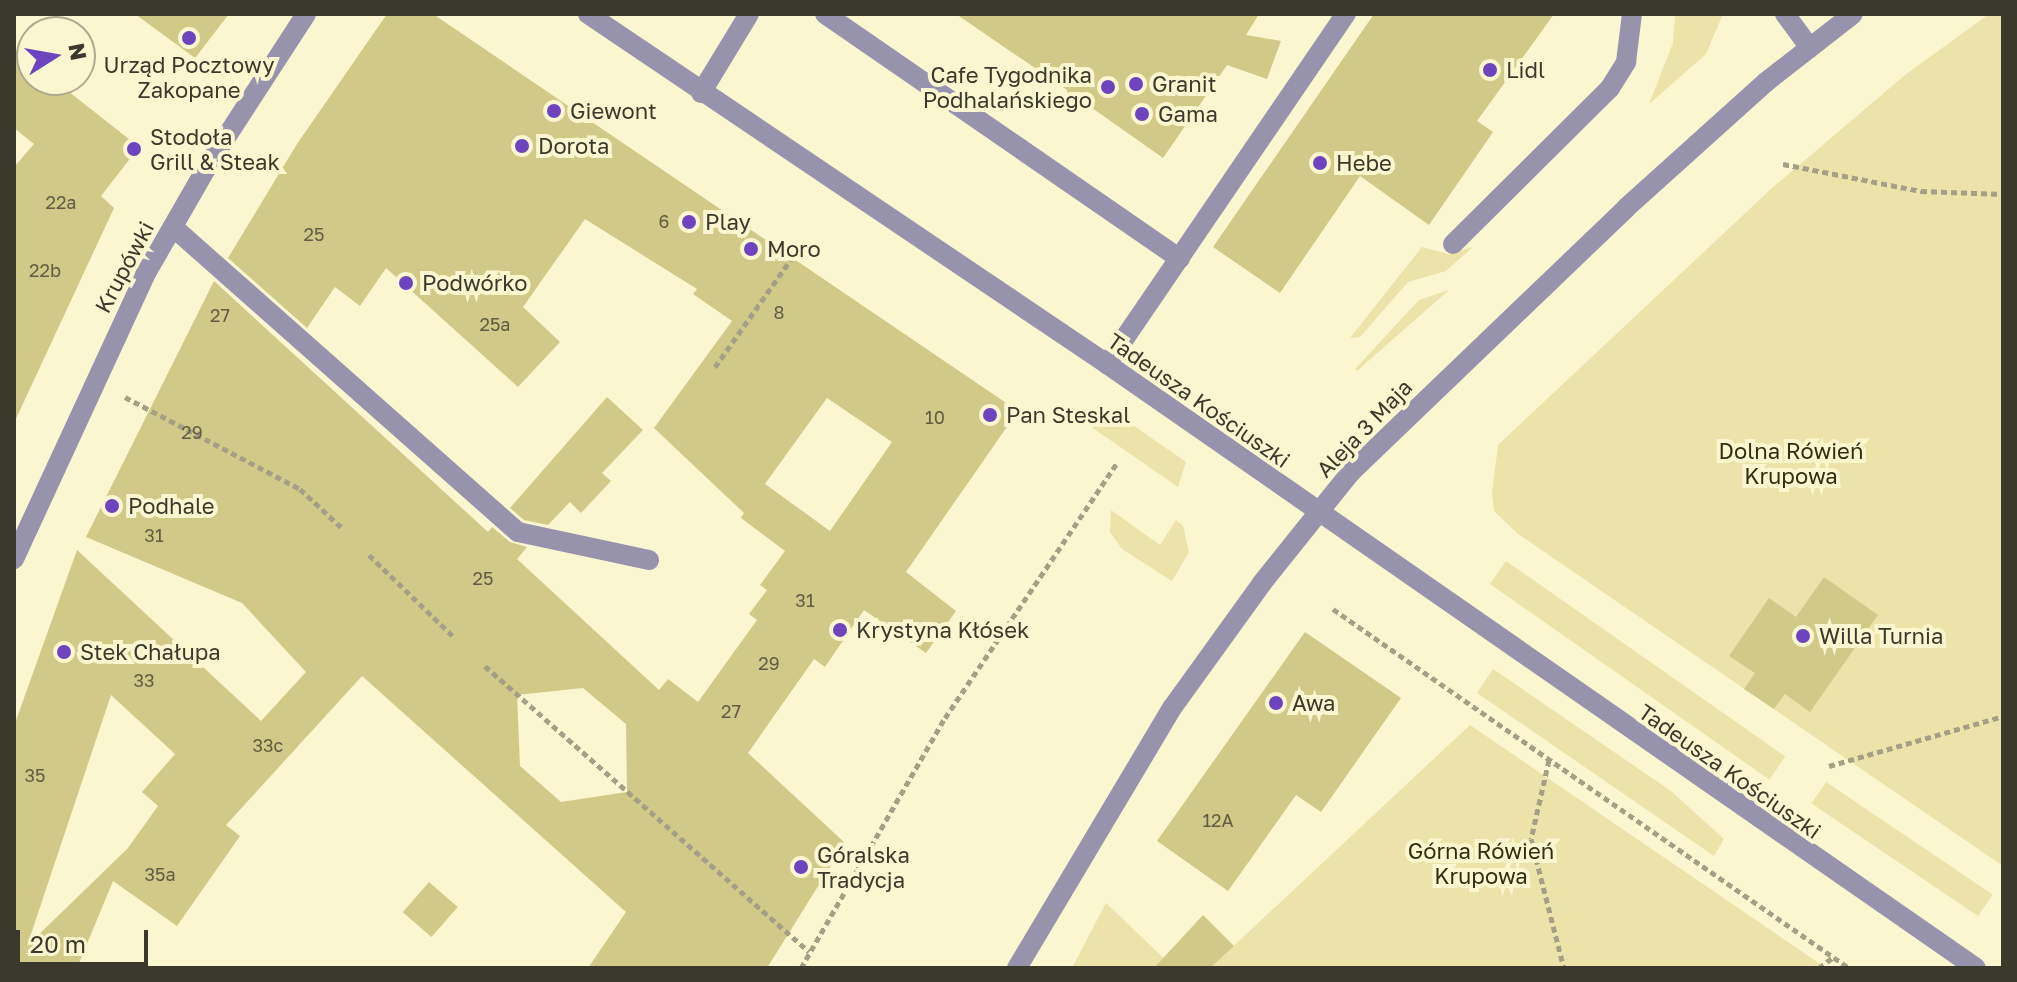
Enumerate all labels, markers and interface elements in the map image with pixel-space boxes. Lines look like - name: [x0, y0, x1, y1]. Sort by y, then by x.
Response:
- north arrow: [16, 16, 96, 96]
- marker: Urząd Pocztowy Zakopane: [180, 29, 198, 47]
- text: N: [63, 41, 93, 62]
- place label: Urząd Pocztowy Zakopane: [104, 51, 274, 102]
- place label: Lidl: [1506, 57, 1545, 83]
- place label: Cafe Tygodnika Podhalańskiego: [923, 61, 1092, 112]
- marker: Lidl: [1481, 61, 1499, 79]
- place label: Granit: [1152, 71, 1217, 97]
- marker: Granit: [1127, 75, 1145, 93]
- marker: Cafe Tygodnika Podhalańskiego: [1099, 78, 1117, 96]
- place label: Giewont: [570, 98, 657, 124]
- place label: Gama: [1158, 101, 1218, 127]
- marker: Giewont: [545, 102, 563, 120]
- marker: Gama: [1133, 105, 1151, 123]
- place label: Stodoła Grill & Steak: [150, 123, 280, 174]
- place label: Dorota: [538, 133, 609, 159]
- marker: Dorota: [513, 137, 531, 155]
- marker: Stodoła Grill & Steak: [125, 140, 143, 158]
- place label: Hebe: [1336, 150, 1392, 176]
- marker: Hebe: [1311, 154, 1329, 172]
- house number: 22a: [45, 191, 77, 213]
- place label: Play: [705, 209, 751, 235]
- house number: 6: [659, 210, 669, 232]
- marker: Play: [680, 213, 698, 231]
- street label: Krupówki: [89, 217, 159, 317]
- house number: 25: [304, 223, 324, 245]
- place label: Moro: [767, 236, 821, 262]
- marker: Moro: [742, 240, 760, 258]
- house number: 22b: [29, 259, 61, 281]
- place label: Podwórko: [422, 270, 527, 296]
- marker: Podwórko: [397, 274, 415, 292]
- house number: 8: [774, 301, 784, 323]
- house number: 27: [210, 304, 230, 326]
- house number: 25a: [479, 313, 511, 335]
- street label: Tadeusza Kościuszki: [1103, 327, 1295, 473]
- street label: Aleja 3 Maja: [1311, 374, 1417, 482]
- place label: Pan Steskal: [1006, 402, 1130, 428]
- house number: 10: [925, 406, 945, 428]
- marker: Pan Steskal: [981, 406, 999, 424]
- house number: 29: [181, 421, 203, 443]
- park label: Dolna Rówień Krupowa: [1719, 437, 1863, 488]
- place label: Podhale: [128, 493, 214, 519]
- marker: Podhale: [103, 497, 121, 515]
- house number: 31: [144, 524, 164, 546]
- house number: 25: [473, 567, 493, 589]
- house number: 31: [795, 589, 815, 611]
- place label: Krystyna Kłósek: [856, 617, 1029, 643]
- marker: Krystyna Kłósek: [831, 621, 849, 639]
- place label: Willa Turnia: [1819, 623, 1943, 649]
- marker: Willa Turnia: [1794, 627, 1812, 645]
- place label: Stek Chałupa: [80, 639, 221, 665]
- marker: Stek Chałupa: [55, 643, 73, 661]
- house number: 29: [758, 652, 780, 674]
- house number: 33: [133, 669, 155, 691]
- place label: Awa: [1292, 690, 1335, 716]
- marker: Awa: [1267, 694, 1285, 712]
- street label: Tadeusza Kościuszki: [1634, 698, 1826, 844]
- house number: 27: [721, 700, 741, 722]
- house number: 33c: [253, 734, 283, 756]
- house number: 35: [25, 764, 45, 786]
- house number: 12A: [1202, 809, 1234, 831]
- park label: Górna Rówień Krupowa: [1408, 837, 1554, 888]
- place label: Góralska Tradycja: [817, 841, 910, 892]
- marker: Góralska Tradycja: [792, 858, 810, 876]
- house number: 35a: [144, 863, 176, 885]
- scale bar: [20, 914, 152, 964]
- text: 20 m: [30, 929, 86, 958]

